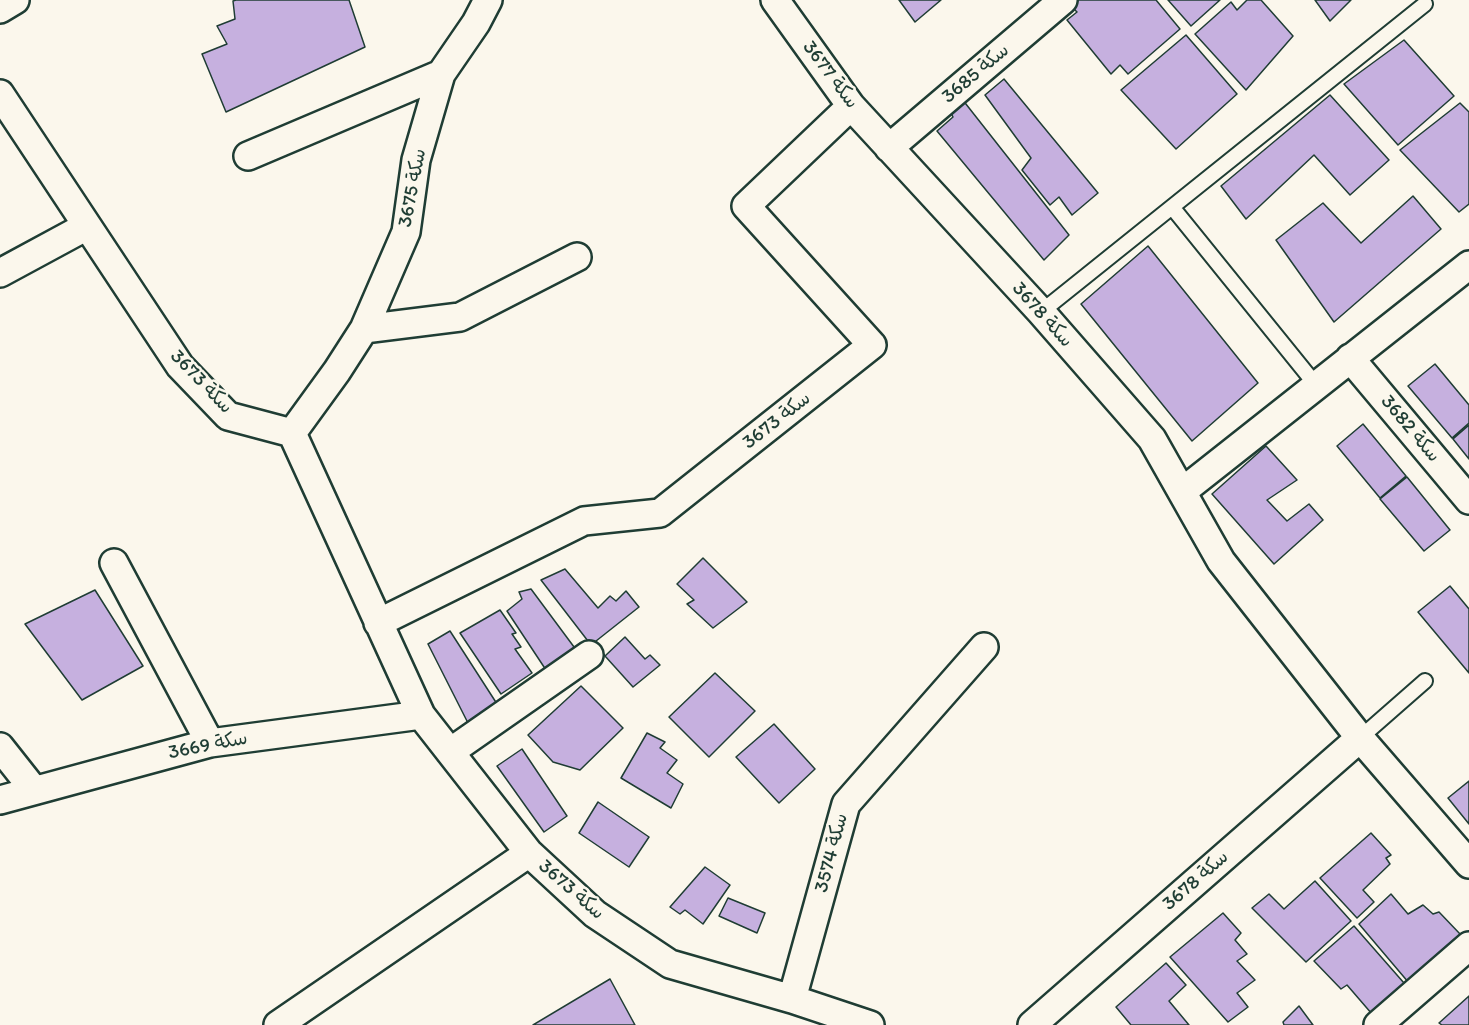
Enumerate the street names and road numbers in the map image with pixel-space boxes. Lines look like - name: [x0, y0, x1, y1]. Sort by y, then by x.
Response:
- street label: سكة 3677: [797, 36, 863, 114]
- street label: سكة 3685: [937, 39, 1015, 109]
- street label: سكة 3675: [394, 147, 432, 229]
- street label: سكة 3678: [1006, 277, 1078, 353]
- street label: سكة 3673: [165, 345, 237, 419]
- street label: سكة 3673: [738, 387, 816, 455]
- street label: سكة 3682: [1375, 390, 1445, 468]
- street label: سكة 3669: [166, 727, 250, 765]
- street label: سكة 3574: [810, 811, 854, 895]
- street label: سكة 3678: [1158, 846, 1234, 916]
- street label: سكة 3673: [533, 855, 609, 925]

